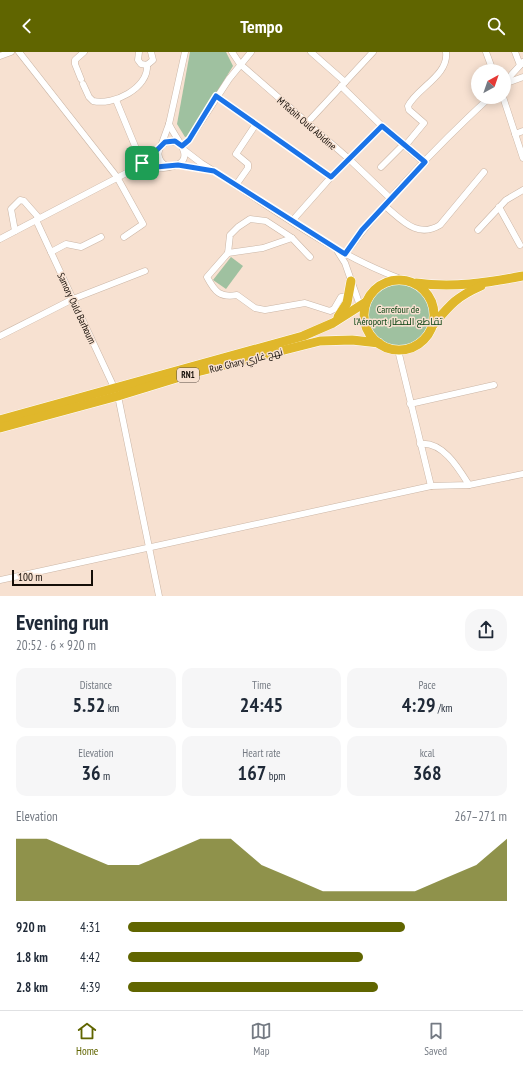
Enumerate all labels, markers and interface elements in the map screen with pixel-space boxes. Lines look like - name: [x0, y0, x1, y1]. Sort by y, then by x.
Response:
- icon: back: [16, 15, 38, 37]
- text: Tempo: [240, 15, 283, 38]
- icon: search: [485, 15, 507, 37]
- north arrow: [471, 64, 511, 104]
- map controls: [471, 64, 511, 104]
- street label: M'Rabih Ould Abidine: [274, 94, 339, 153]
- pin: [125, 146, 159, 180]
- icon: arrive: [131, 152, 153, 174]
- street label: Samory Ould Barhoum: [54, 271, 99, 346]
- park label: Carrefour de l'Aéroport تقاطع المطار: [354, 303, 443, 328]
- street label: Rue Ghary نهج غاري: [208, 345, 284, 377]
- road number: RN1: [177, 368, 199, 382]
- scale bar: [12, 568, 93, 587]
- text: 100 m: [18, 570, 42, 584]
- text: Evening run: [16, 608, 109, 636]
- button: share: [465, 609, 507, 651]
- text: 20:52 · 6 × 920 m: [16, 637, 96, 654]
- text: Distance: [80, 678, 112, 692]
- text: Time: [252, 678, 271, 692]
- text: Pace: [418, 678, 436, 692]
- text: 5.52: [72, 692, 105, 718]
- text: 24:45: [240, 692, 283, 718]
- text: 4:29: [402, 692, 436, 718]
- text: km: [105, 701, 119, 715]
- text: /km: [436, 701, 453, 715]
- text: Elevation: [78, 746, 113, 760]
- text: Heart rate: [242, 746, 281, 760]
- text: kcal: [420, 746, 435, 760]
- text: 36: [82, 760, 101, 786]
- text: 167: [238, 760, 266, 786]
- text: 368: [413, 760, 442, 786]
- text: m: [101, 769, 110, 783]
- text: bpm: [266, 769, 285, 783]
- text: Elevation: [16, 808, 58, 825]
- text: 267–271 m: [454, 808, 507, 825]
- text: 920 m: [16, 919, 46, 936]
- text: 4:31: [80, 919, 100, 936]
- text: 1.8 km: [16, 949, 48, 966]
- text: 4:42: [80, 949, 100, 966]
- text: 2.8 km: [16, 979, 48, 996]
- text: 4:39: [80, 979, 100, 996]
- tab: Home: [76, 1020, 98, 1058]
- tab: Map: [250, 1020, 272, 1058]
- tab: Saved: [424, 1020, 447, 1058]

